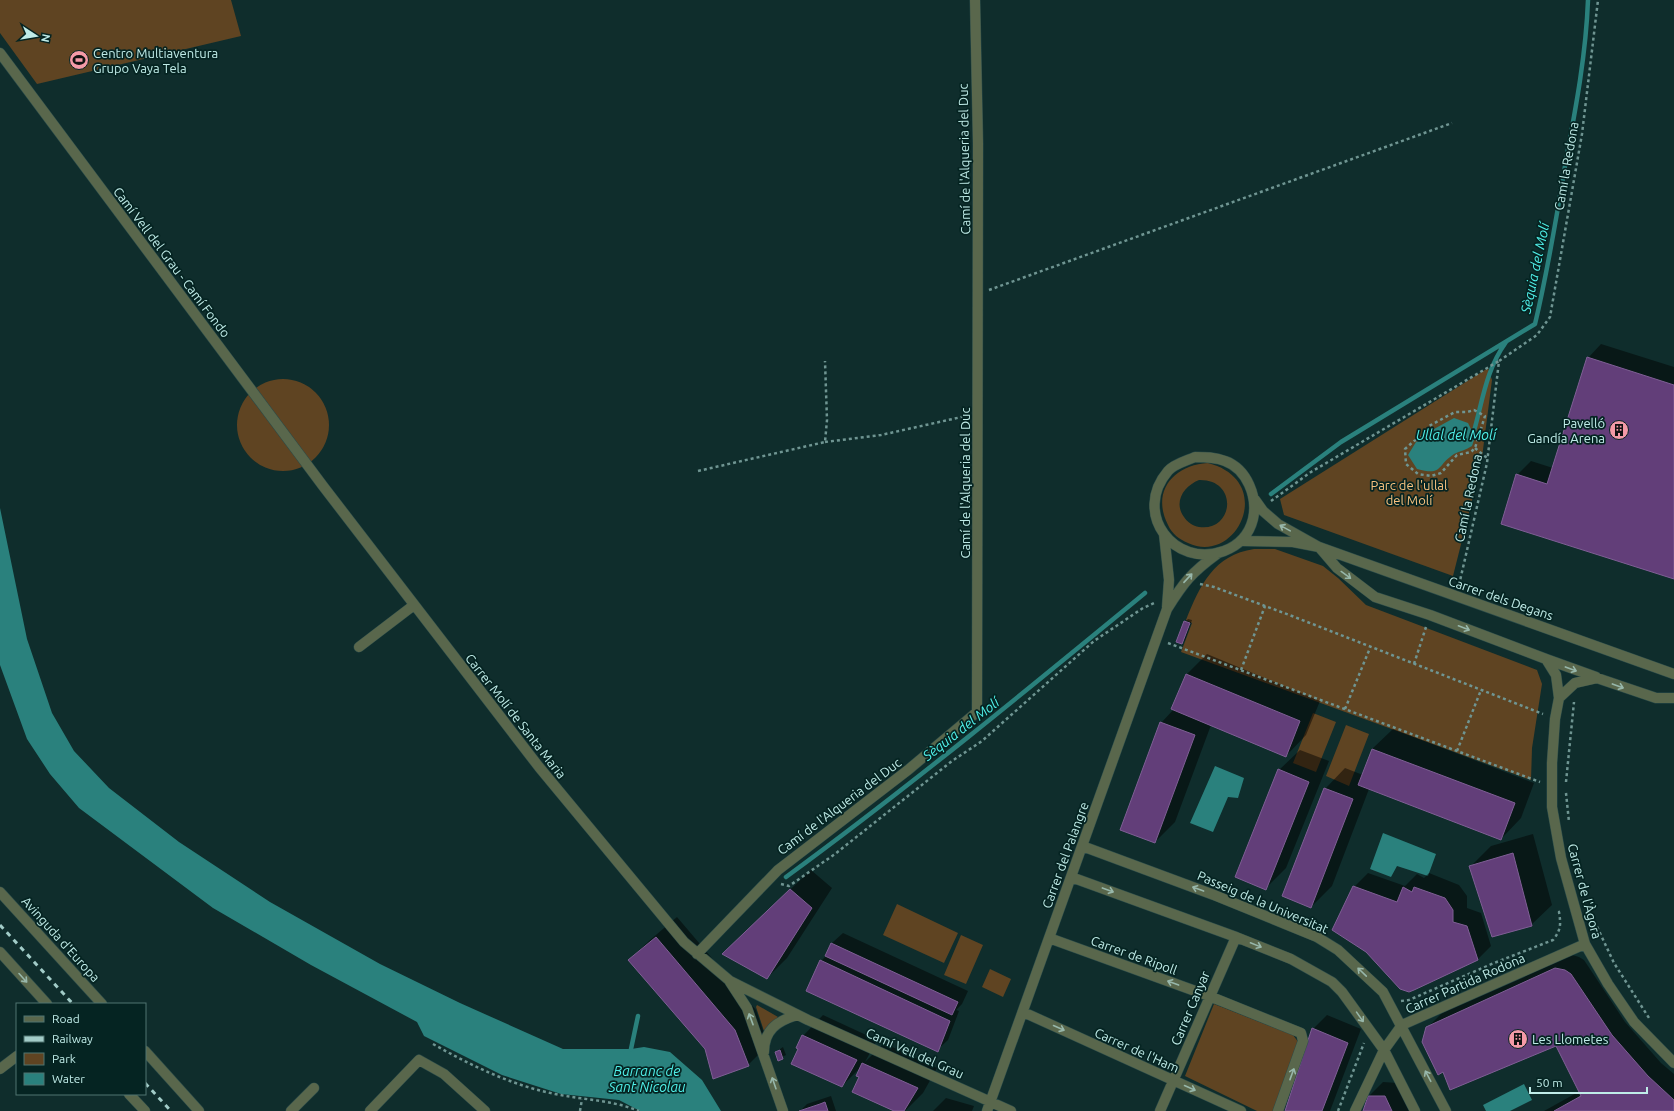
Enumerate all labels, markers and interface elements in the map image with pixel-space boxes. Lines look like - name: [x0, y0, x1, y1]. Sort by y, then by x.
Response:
- north arrow: [16, 16, 56, 56]
- text: N: [39, 33, 53, 43]
- place label: Centro Multiaventura Grupo Vaya Tela: [93, 46, 218, 75]
- sports icon: Centro Multiaventura Grupo Vaya Tela: [68, 49, 90, 71]
- street label: Camí de l'Alqueria del Duc: [956, 83, 972, 235]
- street label: Camí la Redona: [1551, 121, 1581, 211]
- street label: Camí Vell del Grau - Camí Fondo: [111, 184, 233, 340]
- water label: Sèquia del Molí: [1517, 220, 1553, 316]
- street label: Camí de l'Alqueria del Duc: [958, 407, 972, 559]
- place label: Pavelló Gandía Arena: [1527, 416, 1605, 445]
- building icon: Pavelló Gandía Arena: [1608, 419, 1630, 441]
- water label: Ullal del Molí: [1416, 427, 1498, 443]
- street label: Camí la Redona: [1452, 453, 1484, 543]
- park label: Parc de l'ullal del Molí: [1371, 478, 1448, 507]
- one-way arrow: [1280, 524, 1292, 532]
- one-way arrow: [1341, 571, 1352, 579]
- one-way arrow: [1183, 573, 1192, 583]
- street label: Carrer dels Degans: [1447, 573, 1556, 623]
- one-way arrow: [1457, 624, 1469, 632]
- street label: Carrer Molí de Santa Maria: [463, 651, 569, 781]
- one-way arrow: [1565, 665, 1577, 673]
- one-way arrow: [1612, 682, 1624, 690]
- water label: Sèquia del Molí: [919, 693, 1004, 764]
- street label: Camí de l'Alqueria del Duc: [774, 755, 904, 857]
- street label: Carrer del Palangre: [1039, 800, 1091, 910]
- street label: Carrer de l'Àgora: [1566, 842, 1605, 940]
- street label: Passeig de la Universitat: [1195, 868, 1331, 936]
- one-way arrow: [1192, 884, 1204, 892]
- one-way arrow: [1101, 887, 1113, 895]
- street label: Avinguda d'Europa: [19, 894, 103, 984]
- street label: Carrer de Ripoll: [1089, 933, 1180, 977]
- one-way arrow: [1249, 942, 1261, 950]
- street label: Carrer Partida Rodona: [1403, 950, 1527, 1016]
- one-way arrow: [1357, 967, 1367, 977]
- street label: Carrer Canyar: [1168, 969, 1212, 1047]
- one-way arrow: [19, 973, 28, 983]
- one-way arrow: [1166, 979, 1179, 986]
- legend: [16, 1003, 146, 1095]
- one-way arrow: [1356, 1011, 1364, 1022]
- text: Road: [52, 1012, 80, 1025]
- one-way arrow: [746, 1013, 754, 1025]
- street label: Camí Vell del Grau: [864, 1025, 966, 1081]
- one-way arrow: [1053, 1025, 1065, 1032]
- street label: Carrer de l'Ham: [1093, 1025, 1181, 1075]
- building icon: Les Llometes: [1507, 1028, 1529, 1050]
- text: Railway: [52, 1032, 93, 1045]
- place label: Les Llometes: [1532, 1032, 1609, 1046]
- text: Park: [52, 1052, 76, 1065]
- water label: Barranc de Sant Nicolau: [607, 1063, 686, 1095]
- one-way arrow: [1288, 1069, 1296, 1081]
- scale bar: [1530, 1069, 1647, 1095]
- one-way arrow: [1424, 1071, 1432, 1083]
- text: Water: [52, 1072, 85, 1085]
- text: 50 m: [1536, 1076, 1563, 1089]
- one-way arrow: [769, 1078, 777, 1090]
- one-way arrow: [1184, 1085, 1196, 1092]

